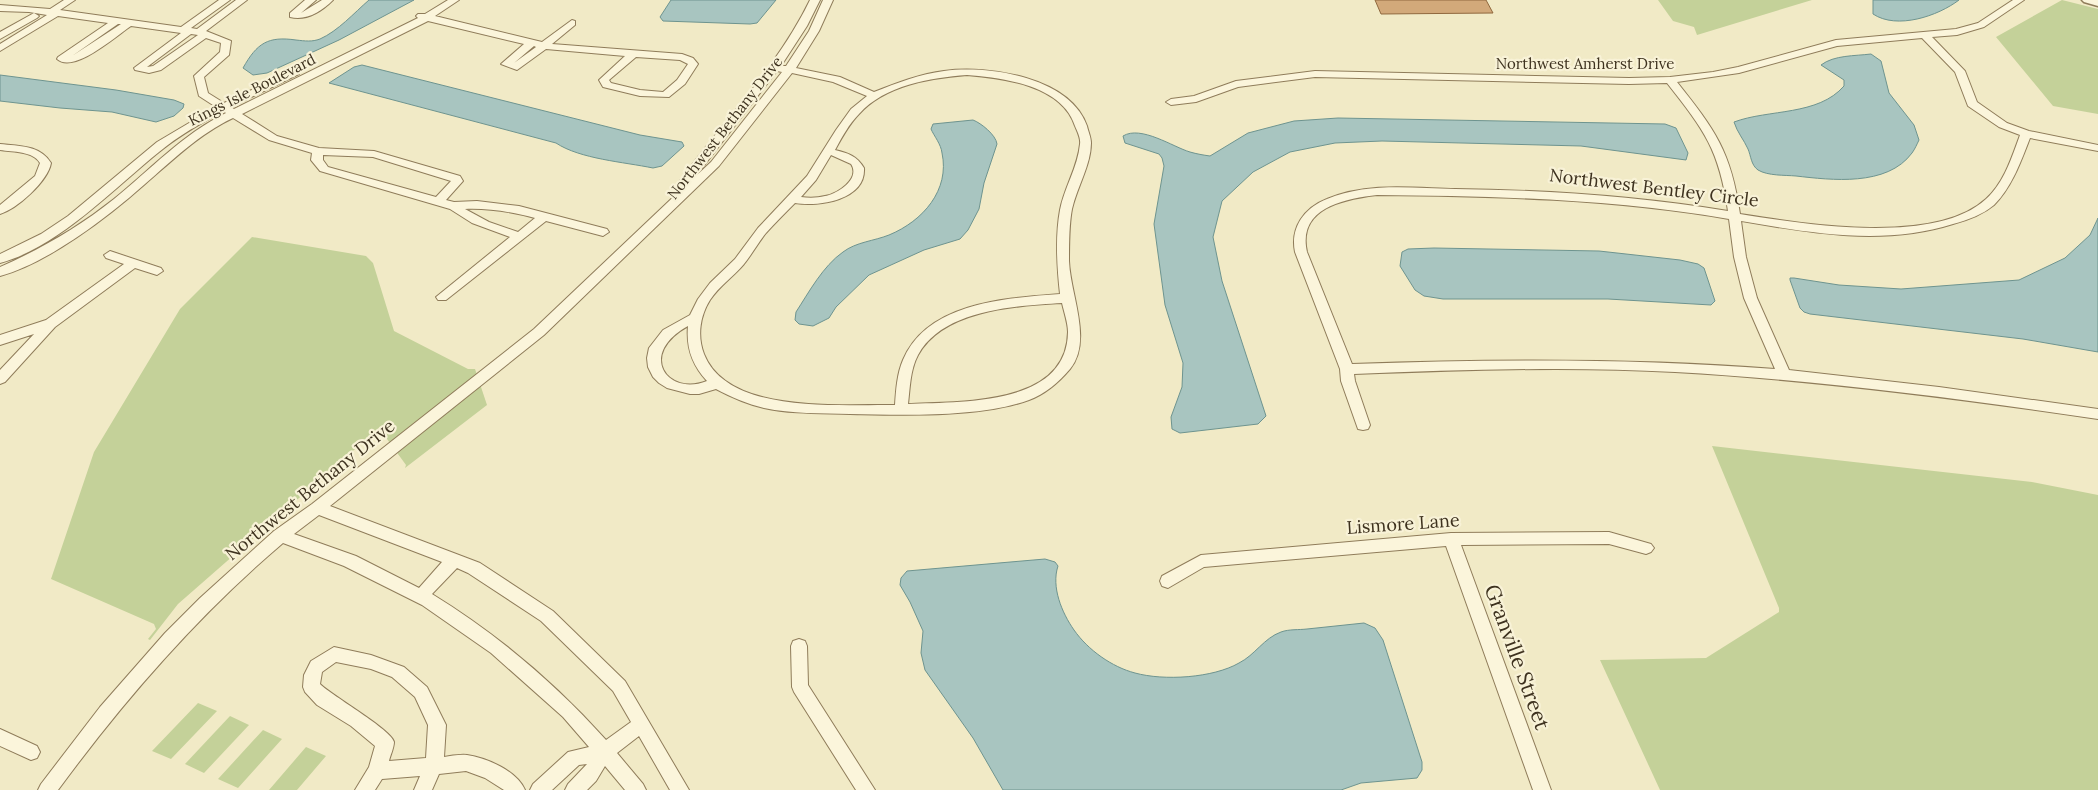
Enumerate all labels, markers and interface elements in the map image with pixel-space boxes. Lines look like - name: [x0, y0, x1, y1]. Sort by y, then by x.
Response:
- street label: Kings Isle Boulevard: [185, 49, 319, 130]
- street label: Northwest Bethany Drive: [663, 52, 786, 203]
- street label: Northwest Amherst Drive: [1496, 54, 1674, 73]
- street label: Northwest Bentley Circle: [1548, 163, 1760, 212]
- street label: Northwest Bethany Drive: [220, 414, 399, 565]
- street label: Lismore Lane: [1346, 508, 1461, 539]
- street label: Granville Street: [1479, 581, 1557, 734]

